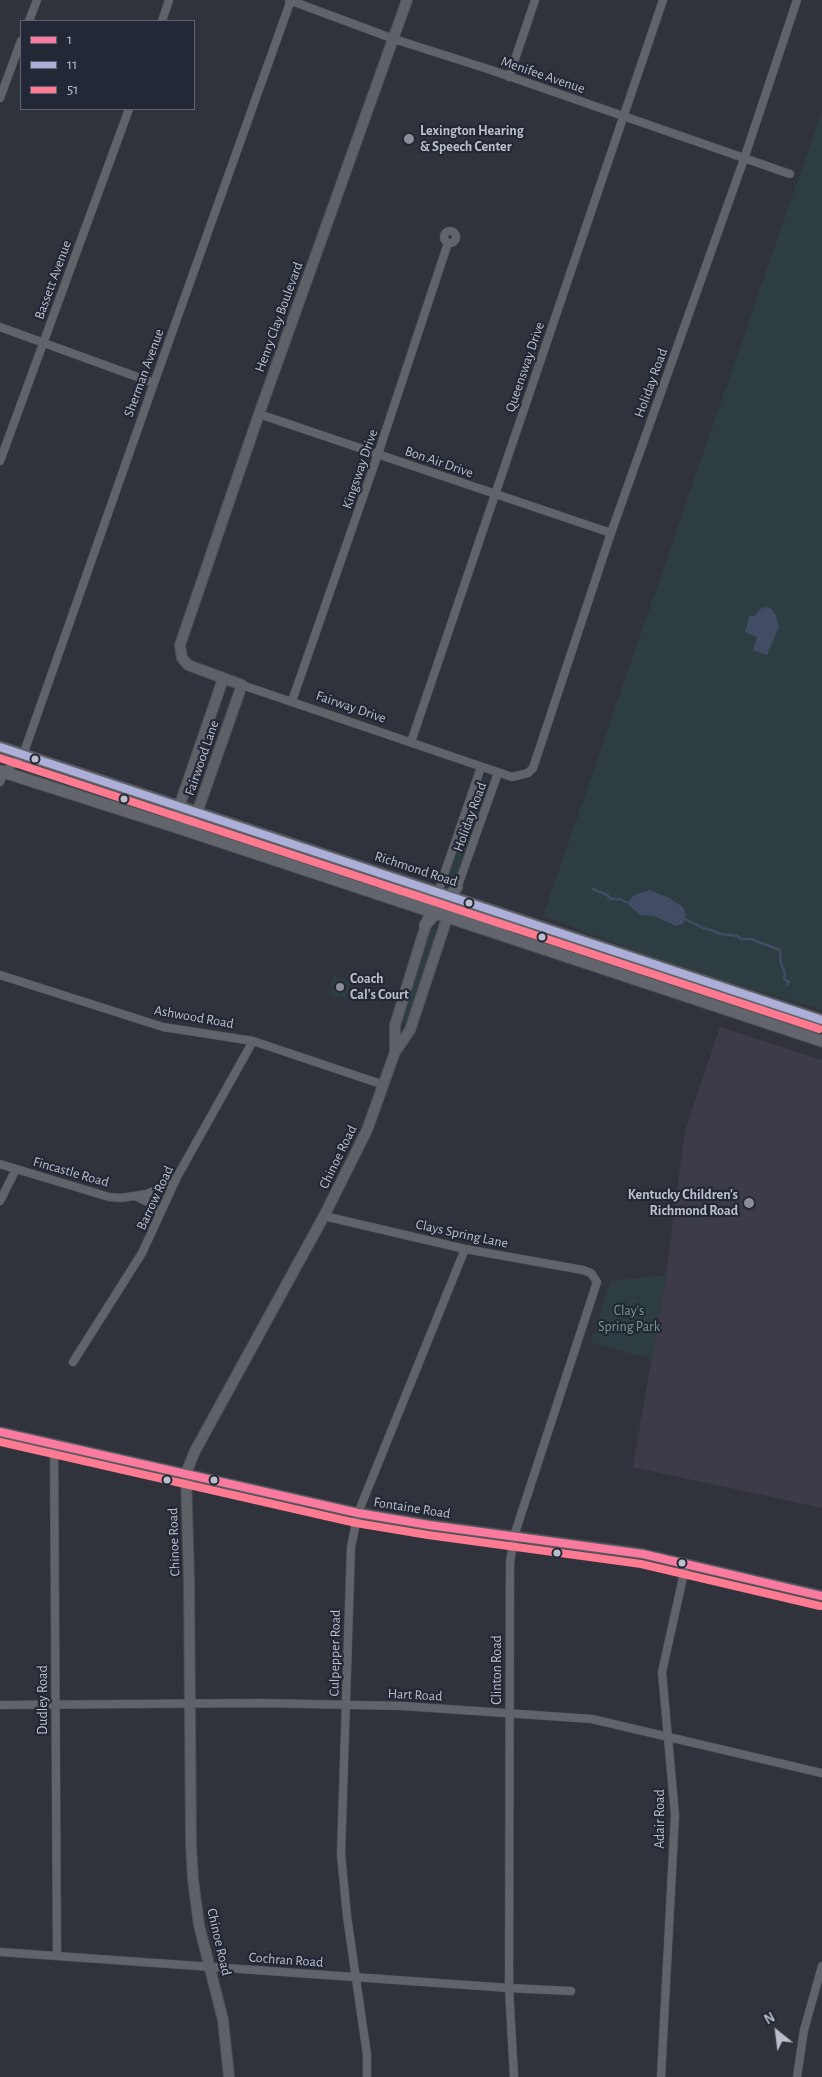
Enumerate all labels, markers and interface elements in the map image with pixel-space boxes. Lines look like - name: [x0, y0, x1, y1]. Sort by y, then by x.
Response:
- legend: [20, 20, 195, 110]
- text: 1: [67, 32, 72, 47]
- street label: Menifee Avenue: [499, 53, 587, 97]
- text: 11: [67, 57, 77, 72]
- text: 51: [67, 82, 78, 97]
- place label: Lexington Hearing & Speech Center: [420, 123, 524, 156]
- marker: Lexington Hearing & Speech Center: [402, 132, 416, 146]
- street label: Bassett Avenue: [31, 238, 75, 322]
- street label: Henry Clay Boulevard: [251, 260, 307, 374]
- street label: Queensway Drive: [502, 320, 548, 414]
- street label: Sherman Avenue: [120, 327, 168, 419]
- street label: Holiday Road: [631, 346, 671, 420]
- street label: Kingsway Drive: [339, 427, 381, 511]
- street label: Bon Air Drive: [403, 442, 475, 482]
- street label: Fairway Drive: [314, 687, 388, 727]
- street label: Fairwood Lane: [181, 718, 223, 798]
- unlabelled marker: [30, 754, 40, 764]
- street label: Holiday Road: [450, 780, 490, 854]
- unlabelled marker: [119, 794, 129, 804]
- street label: Richmond Road: [372, 848, 460, 890]
- unlabelled marker: [464, 898, 474, 908]
- unlabelled marker: [537, 932, 547, 942]
- place label: Coach Cal's Court: [350, 971, 409, 1004]
- marker: Coach Cal's Court: [334, 981, 346, 993]
- street label: Ashwood Road: [153, 1002, 235, 1032]
- street label: Chinoe Road: [315, 1122, 361, 1192]
- street label: Fincastle Road: [31, 1153, 111, 1191]
- street label: Barrow Road: [133, 1163, 177, 1233]
- place label: Kentucky Children's Richmond Road: [628, 1187, 738, 1220]
- marker: Kentucky Children's Richmond Road: [742, 1196, 756, 1210]
- street label: Clays Spring Lane: [414, 1216, 510, 1252]
- park label: Clay's Spring Park: [598, 1303, 660, 1335]
- unlabelled marker: [162, 1475, 172, 1485]
- unlabelled marker: [209, 1475, 219, 1485]
- street label: Fontaine Road: [372, 1494, 452, 1522]
- street label: Chinoe Road: [164, 1507, 184, 1577]
- unlabelled marker: [552, 1548, 562, 1558]
- unlabelled marker: [677, 1558, 687, 1568]
- street label: Culpepper Road: [326, 1610, 344, 1696]
- street label: Clinton Road: [489, 1635, 505, 1705]
- street label: Dudley Road: [35, 1665, 51, 1735]
- street label: Hart Road: [387, 1685, 443, 1705]
- street label: Adair Road: [652, 1789, 668, 1849]
- street label: Chinoe Road: [203, 1907, 235, 1977]
- street label: Cochran Road: [248, 1949, 324, 1971]
- north arrow: [752, 2007, 802, 2057]
- text: N: [762, 2010, 777, 2027]

